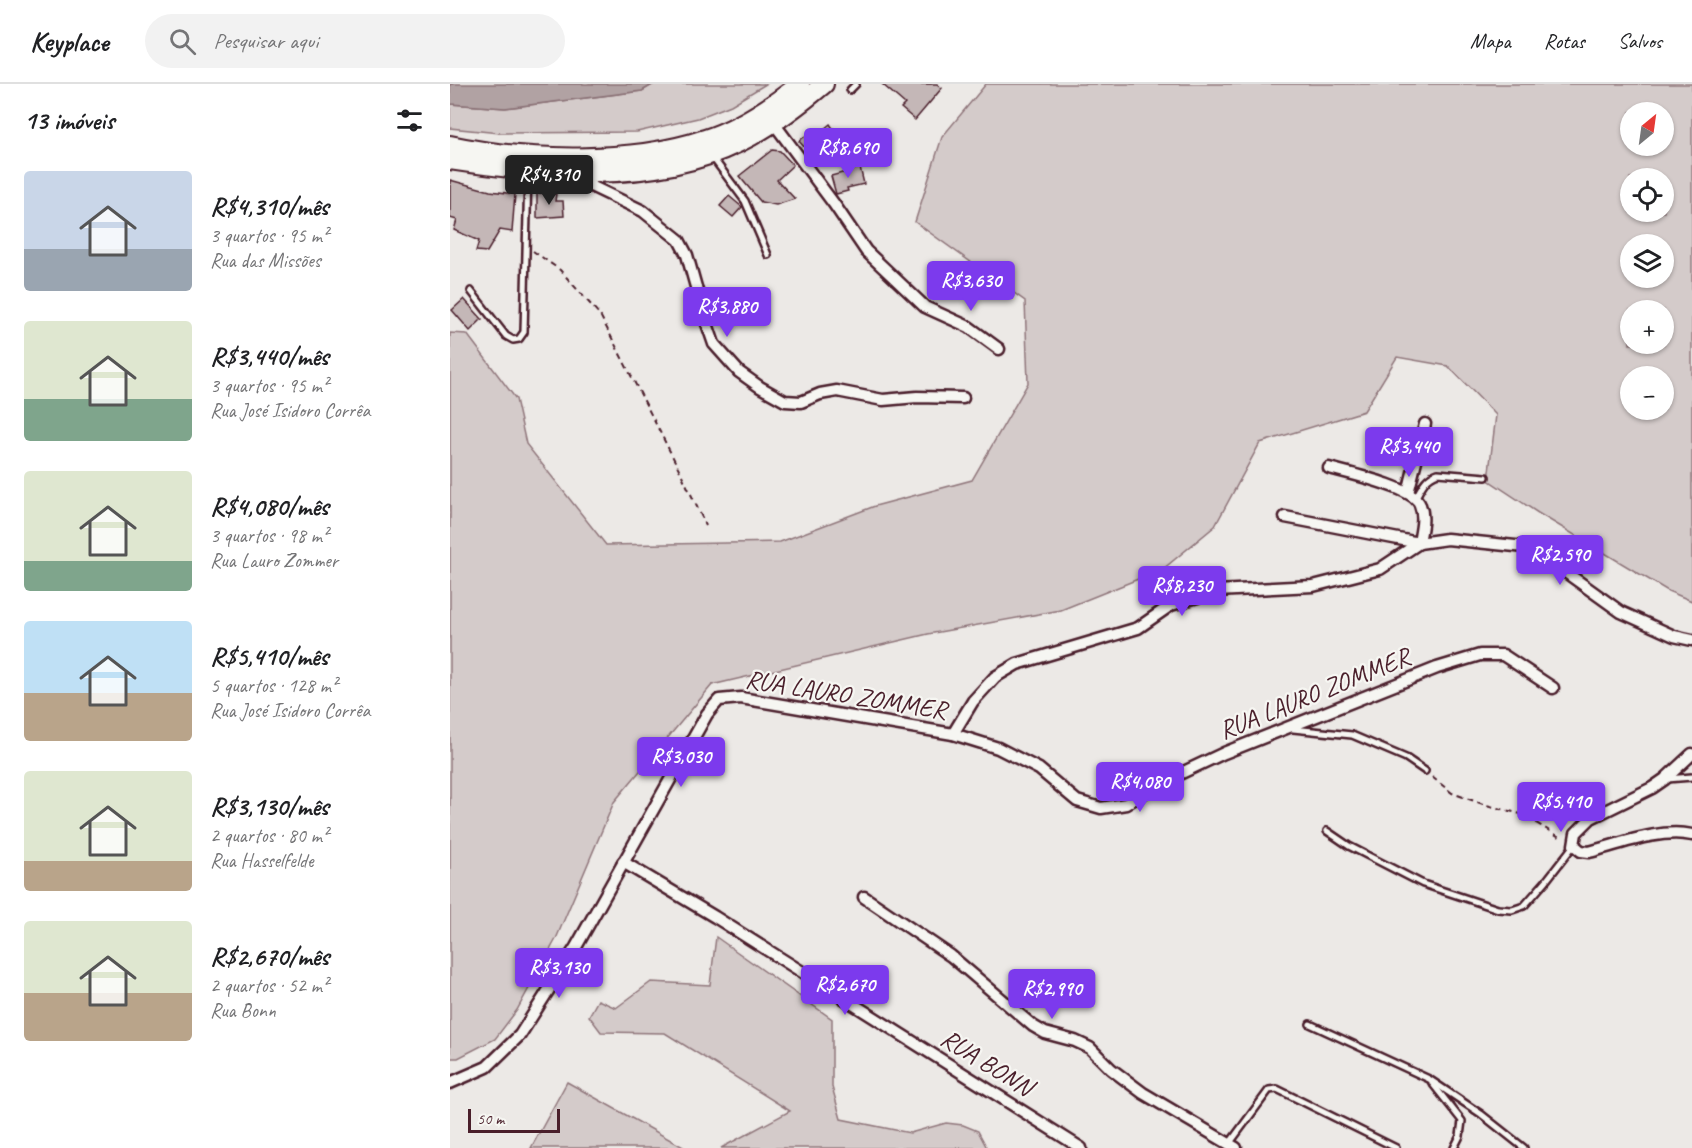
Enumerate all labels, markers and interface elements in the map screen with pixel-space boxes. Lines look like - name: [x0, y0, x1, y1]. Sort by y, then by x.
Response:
- search box: [145, 14, 565, 68]
- text: Keyplace: [30, 24, 109, 59]
- icon: search: [166, 25, 199, 58]
- text: Pesquisar aqui: [214, 27, 318, 55]
- text: Mapa: [1470, 28, 1511, 54]
- text: Rotas: [1544, 28, 1585, 54]
- text: Salvos: [1618, 28, 1662, 54]
- north arrow: [1620, 102, 1674, 156]
- map controls: [1620, 102, 1674, 420]
- text: 13 imóveis: [24, 104, 114, 137]
- icon: filters: [393, 104, 426, 137]
- pin: R$8,690: [793, 128, 903, 179]
- text: R$8,690: [818, 135, 878, 160]
- pin: R$4,310: [494, 155, 604, 206]
- text: R$4,310: [519, 162, 579, 187]
- button: locate: [1620, 168, 1674, 222]
- text: R$4,310/mês: [210, 190, 329, 223]
- icon: home: [72, 195, 144, 267]
- text: 3 quartos · 95 m²: [210, 223, 328, 248]
- button: layers: [1620, 234, 1674, 288]
- text: Rua das Missões: [210, 248, 320, 273]
- pin: R$3,630: [916, 261, 1026, 312]
- text: R$3,630: [941, 268, 1001, 293]
- pin: R$3,880: [672, 287, 782, 338]
- text: R$3,880: [697, 294, 757, 319]
- button: +: [1620, 300, 1674, 354]
- text: R$3,440/mês: [210, 340, 329, 373]
- icon: home: [72, 345, 144, 417]
- button: −: [1620, 366, 1674, 420]
- text: 3 quartos · 95 m²: [210, 373, 328, 398]
- text: Rua José Isidoro Corrêa: [210, 398, 370, 423]
- pin: R$3,440: [1354, 427, 1464, 478]
- text: R$3,440: [1379, 434, 1439, 459]
- text: R$4,080/mês: [210, 490, 329, 523]
- icon: home: [72, 495, 144, 567]
- text: 3 quartos · 98 m²: [210, 523, 328, 548]
- pin: R$2,590: [1505, 535, 1615, 586]
- text: R$2,590: [1530, 542, 1590, 567]
- text: Rua Lauro Zommer: [210, 548, 338, 573]
- pin: R$8,230: [1127, 566, 1237, 617]
- text: R$8,230: [1152, 573, 1212, 598]
- street label: RUA LAURO ZOMMER: [1214, 639, 1417, 747]
- text: R$5,410/mês: [210, 640, 328, 673]
- icon: home: [72, 645, 144, 717]
- street label: RUA LAURO ZOMMER: [743, 662, 952, 727]
- text: 5 quartos · 128 m²: [210, 673, 337, 698]
- text: Rua José Isidoro Corrêa: [210, 698, 370, 723]
- pin: R$3,030: [626, 737, 736, 788]
- text: R$3,030: [651, 744, 711, 769]
- pin: R$4,080: [1085, 762, 1195, 813]
- text: R$4,080: [1110, 769, 1170, 794]
- pin: R$5,410: [1506, 782, 1616, 833]
- text: R$5,410: [1531, 789, 1591, 814]
- text: R$3,130/mês: [210, 790, 329, 823]
- icon: home: [72, 795, 144, 867]
- text: 2 quartos · 80 m²: [210, 823, 328, 848]
- text: Rua Hasselfelde: [210, 848, 313, 873]
- text: R$2,670/mês: [210, 940, 329, 973]
- icon: home: [72, 945, 144, 1017]
- pin: R$3,130: [504, 948, 614, 999]
- text: R$3,130: [529, 955, 589, 980]
- pin: R$2,670: [790, 965, 900, 1016]
- pin: R$2,990: [997, 969, 1107, 1020]
- text: R$2,670: [815, 972, 875, 997]
- text: 2 quartos · 52 m²: [210, 973, 328, 998]
- text: R$2,990: [1022, 976, 1082, 1001]
- text: Rua Bonn: [210, 998, 276, 1023]
- street label: RUA BONN: [935, 1021, 1042, 1106]
- scale bar: [468, 1106, 560, 1134]
- text: 50 m: [477, 1109, 504, 1129]

